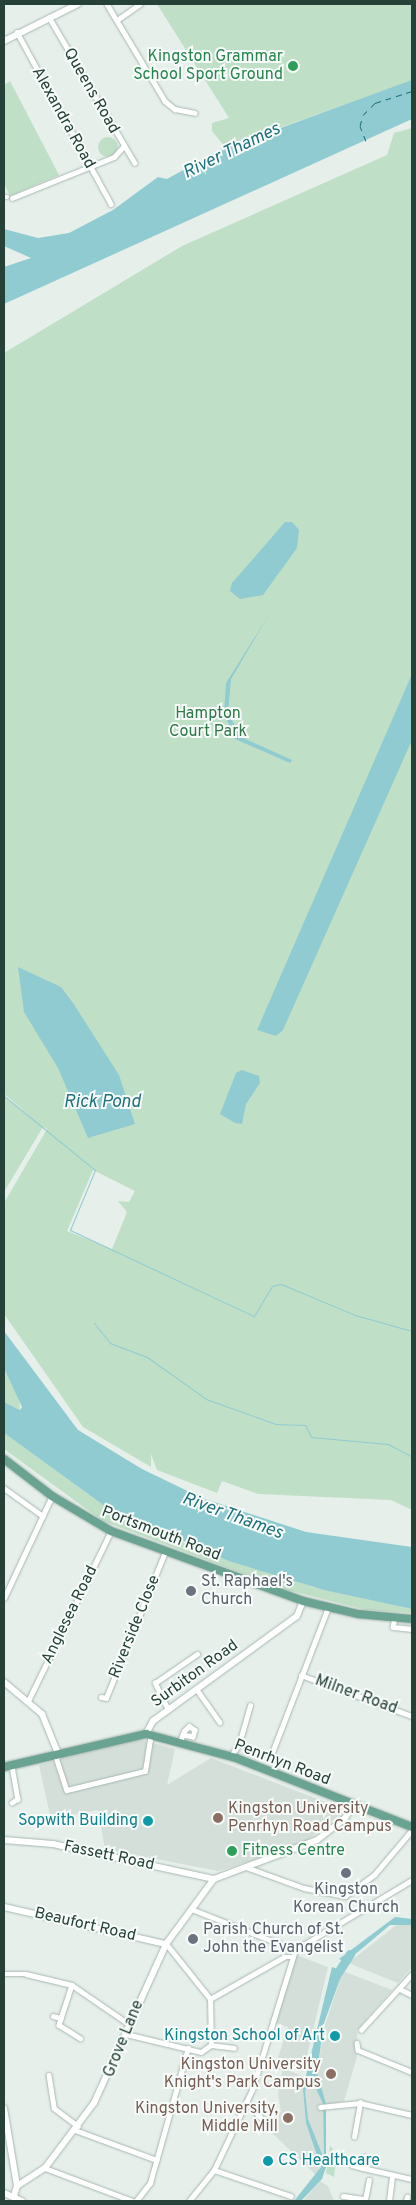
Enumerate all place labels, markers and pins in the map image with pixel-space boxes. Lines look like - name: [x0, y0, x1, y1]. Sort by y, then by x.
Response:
- place label: Kingston Grammar School Sport Ground: [133, 47, 283, 85]
- marker: Kingston Grammar School Sport Ground: [287, 60, 299, 72]
- place label: St. Raphael's Church: [201, 1572, 293, 1610]
- marker: St. Raphael's Church: [185, 1585, 197, 1597]
- place label: Kingston University Penrhyn Road Campus: [228, 1799, 392, 1837]
- place label: Sopwith Building: [18, 1811, 138, 1831]
- marker: Kingston University Penrhyn Road Campus: [212, 1812, 224, 1824]
- marker: Sopwith Building: [142, 1815, 154, 1827]
- place label: Fitness Centre: [242, 1841, 345, 1861]
- marker: Fitness Centre: [226, 1845, 238, 1857]
- marker: Kingston Korean Church: [340, 1867, 352, 1879]
- place label: Kingston Korean Church: [293, 1880, 399, 1918]
- place label: Parish Church of St. John the Evangelist: [203, 1920, 344, 1958]
- marker: Parish Church of St. John the Evangelist: [187, 1933, 199, 1945]
- place label: Kingston School of Art: [163, 2026, 325, 2046]
- marker: Kingston School of Art: [329, 2030, 341, 2042]
- place label: Kingston University Knight's Park Campus: [164, 2055, 321, 2093]
- marker: Kingston University Knight's Park Campus: [325, 2068, 337, 2080]
- place label: Kingston University, Middle Mill: [135, 2099, 278, 2137]
- marker: Kingston University, Middle Mill: [282, 2112, 294, 2124]
- place label: CS Healthcare: [278, 2151, 380, 2171]
- marker: CS Healthcare: [262, 2155, 274, 2167]

